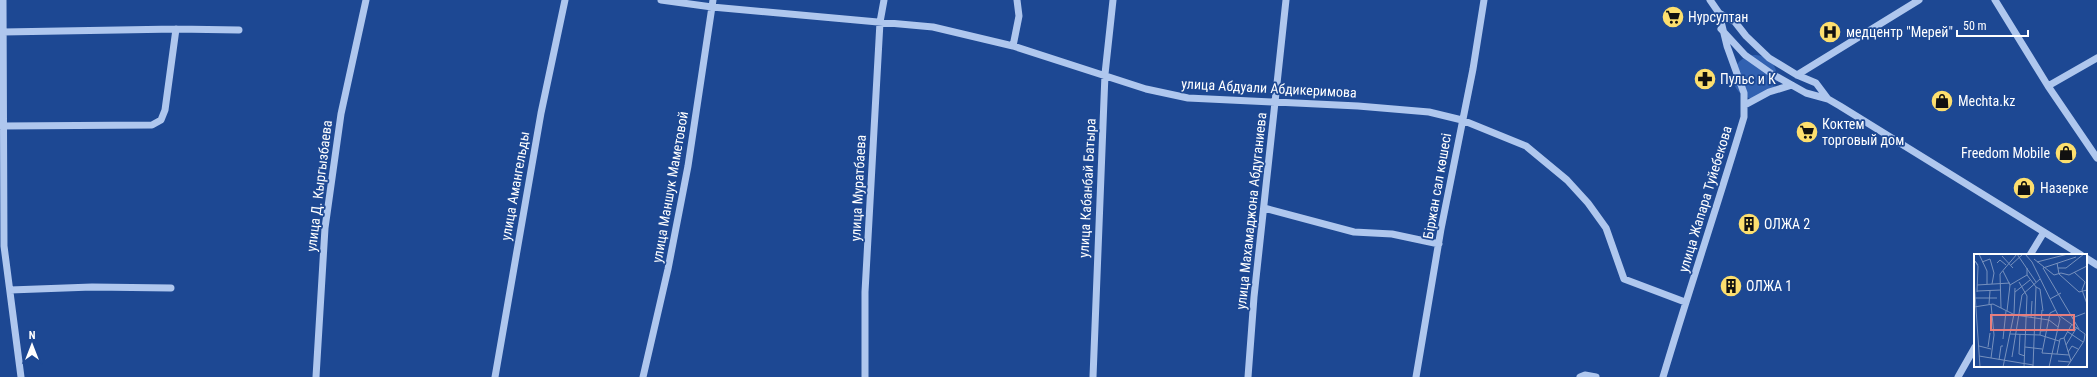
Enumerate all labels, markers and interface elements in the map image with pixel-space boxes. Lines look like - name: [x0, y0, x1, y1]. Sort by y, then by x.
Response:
- supermarket icon: Нурсултан: [1660, 4, 1686, 30]
- place label: Нурсултан: [1688, 9, 1748, 25]
- scale bar: [1957, 12, 2028, 38]
- hospital icon: медцентр "Мерей": [1817, 19, 1843, 45]
- text: 50 m: [1963, 19, 1987, 33]
- place label: медцентр "Мерей": [1846, 24, 1953, 40]
- pharmacy icon: Пульс и К: [1692, 66, 1718, 92]
- place label: Пульс и К: [1720, 71, 1776, 87]
- street label: улица Абдуали Абдикеримова: [1181, 75, 1357, 101]
- shop icon: Mechta.kz: [1929, 88, 1955, 114]
- place label: Mechta.kz: [1958, 93, 2015, 109]
- street label: улица Маншук Маметовой: [649, 110, 691, 264]
- street label: улица Махамаджона Абдуганиева: [1233, 112, 1269, 310]
- place label: Коктем торговый дом: [1822, 116, 1904, 148]
- street label: улица Кабанбай Батыра: [1075, 118, 1099, 258]
- street label: улица Д. Кыргызбаева: [303, 119, 335, 253]
- supermarket icon: Коктем торговый дом: [1794, 119, 1820, 145]
- street label: улица Жапара Туйебекова: [1675, 124, 1735, 274]
- street label: улица Амангельды: [498, 130, 532, 242]
- street label: Біржан сал көшесі: [1420, 132, 1454, 240]
- street label: улица Муратбаева: [847, 134, 869, 242]
- shop icon: Freedom Mobile: [2053, 140, 2079, 166]
- place label: Freedom Mobile: [1961, 145, 2050, 161]
- shop icon: Назерке: [2011, 175, 2037, 201]
- place label: Назерке: [2040, 180, 2089, 196]
- building icon: ОЛЖА 2: [1736, 211, 1762, 237]
- place label: ОЛЖА 2: [1764, 216, 1810, 232]
- inset map: [1974, 254, 2087, 367]
- building icon: ОЛЖА 1: [1718, 273, 1744, 299]
- place label: ОЛЖА 1: [1746, 278, 1792, 294]
- north arrow: [12, 325, 52, 365]
- text: N: [29, 329, 36, 342]

